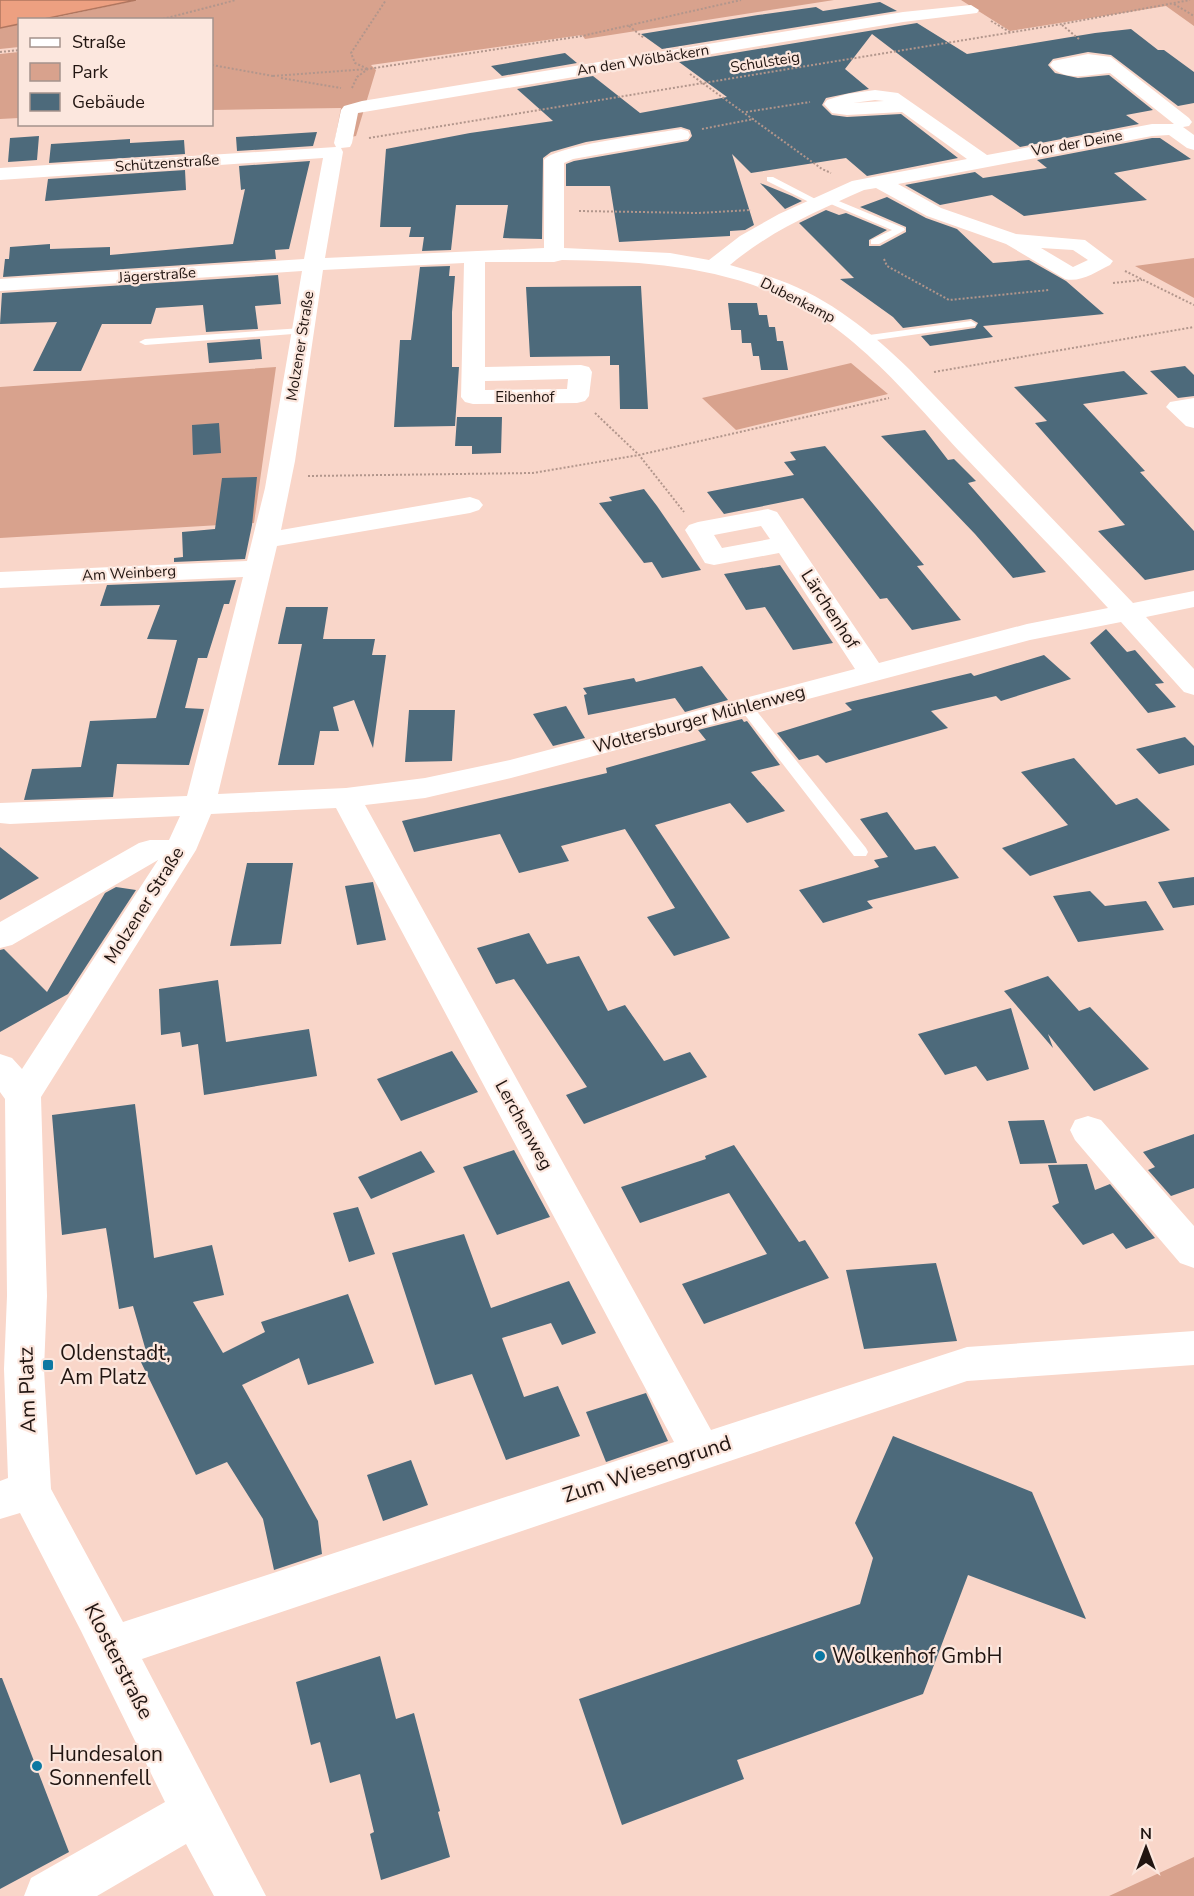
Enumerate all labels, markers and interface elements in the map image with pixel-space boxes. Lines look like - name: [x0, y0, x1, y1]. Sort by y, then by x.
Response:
- legend: [18, 18, 213, 126]
- text: Straße: [72, 30, 126, 54]
- street label: An den Wölbäckern: [575, 40, 711, 80]
- street label: Schulsteig: [729, 47, 801, 77]
- text: Park: [72, 60, 109, 84]
- text: Gebäude: [72, 90, 145, 114]
- street label: Vor der Deine: [1029, 125, 1124, 161]
- street label: Schützenstraße: [114, 149, 220, 177]
- street label: Jägerstraße: [117, 262, 196, 288]
- street label: Dubenkamp: [757, 273, 839, 328]
- street label: Molzener Straße: [281, 290, 319, 402]
- street label: Eibenhof: [495, 387, 556, 407]
- street label: Am Weinberg: [82, 561, 176, 585]
- street label: Lärchenhof: [795, 565, 865, 654]
- street label: Woltersburger Mühlenweg: [590, 679, 808, 759]
- street label: Molzener Straße: [99, 842, 189, 968]
- street label: Lerchenweg: [490, 1076, 558, 1174]
- place label: Oldenstadt, Am Platz: [60, 1339, 171, 1391]
- street label: Am Platz: [11, 1346, 42, 1434]
- marker: Oldenstadt, Am Platz: [41, 1358, 55, 1372]
- street label: Zum Wiesengrund: [559, 1429, 735, 1509]
- street label: Klosterstraße: [78, 1598, 160, 1724]
- place label: Wolkenhof GmbH: [832, 1642, 1002, 1670]
- marker: Wolkenhof GmbH: [813, 1649, 827, 1663]
- place label: Hundesalon Sonnenfell: [49, 1740, 163, 1792]
- marker: Hundesalon Sonnenfell: [30, 1759, 44, 1773]
- north arrow: [1116, 1818, 1176, 1878]
- text: N: [1140, 1823, 1152, 1845]

